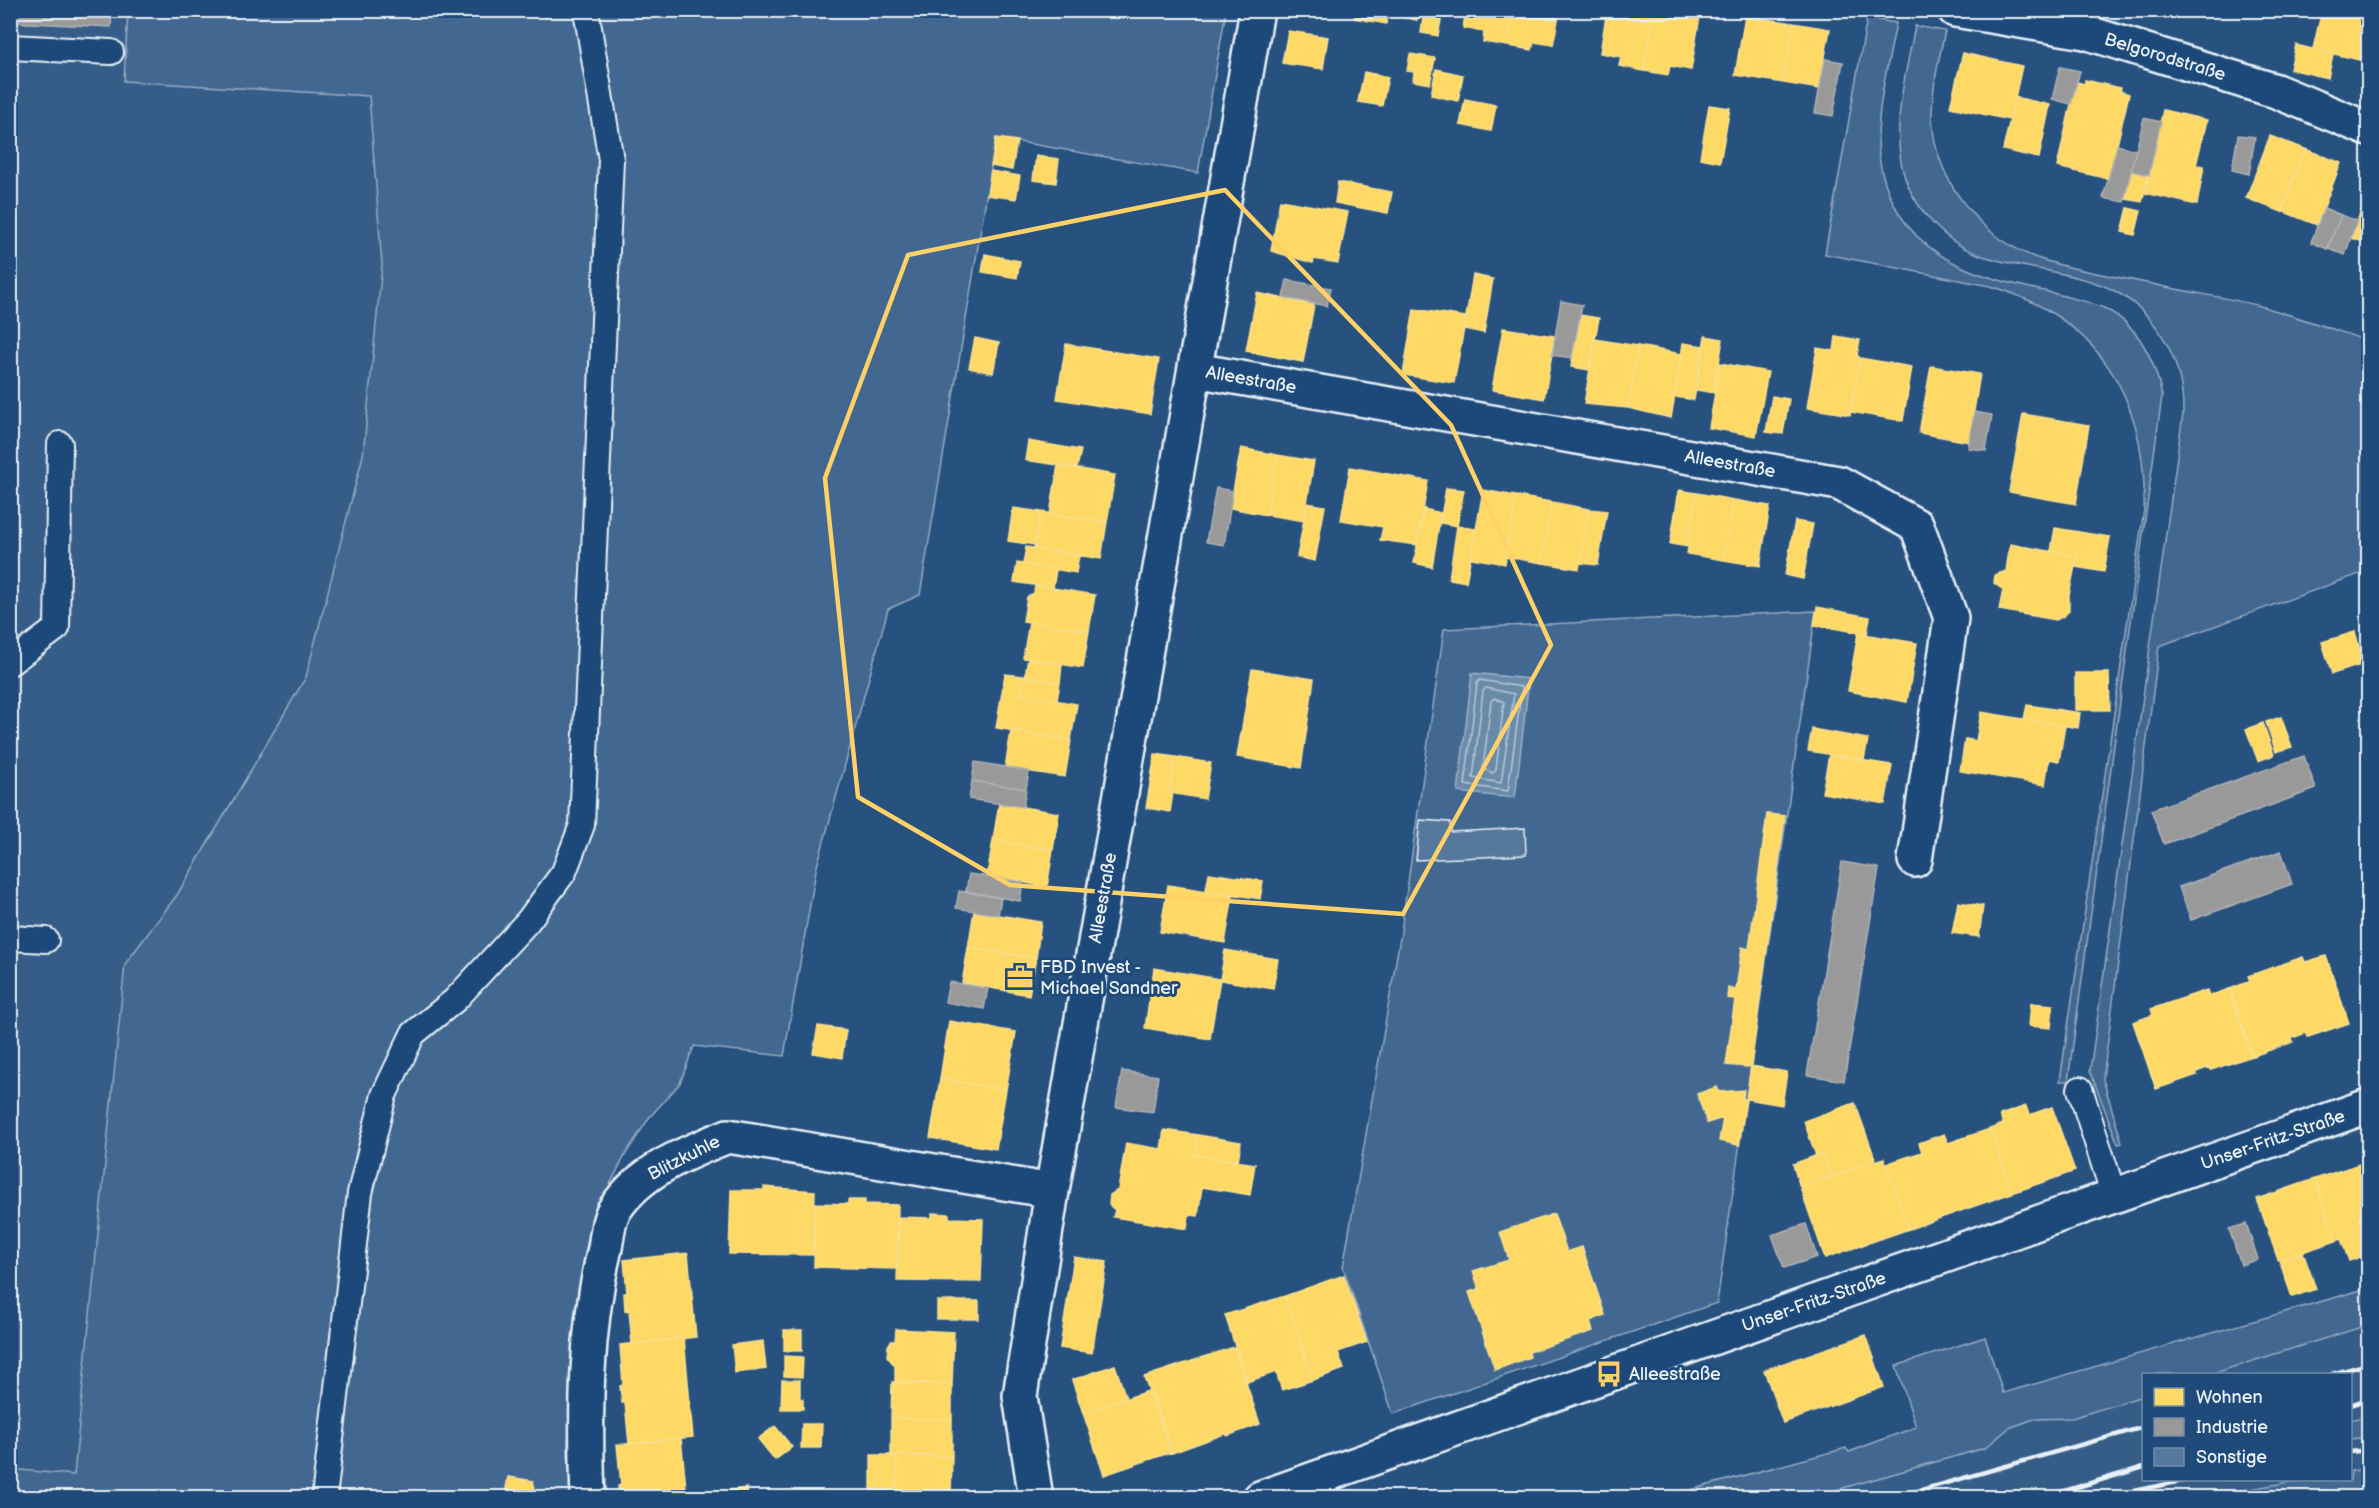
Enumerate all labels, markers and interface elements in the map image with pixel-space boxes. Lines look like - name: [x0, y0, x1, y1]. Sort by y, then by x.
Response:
- street label: Belgorodstraße: [2102, 29, 2228, 86]
- street label: Alleestraße: [1204, 362, 1298, 398]
- street label: Alleestraße: [1683, 446, 1777, 482]
- street label: Alleestraße: [1085, 851, 1121, 945]
- place label: FBD Invest - Michael Sandner: [1040, 957, 1178, 999]
- office icon: FBD Invest - Michael Sandner: [1005, 962, 1035, 992]
- street label: Unser-Fritz-Straße: [2198, 1105, 2348, 1175]
- street label: Blitzkuhle: [645, 1131, 724, 1185]
- street label: Unser-Fritz-Straße: [1739, 1267, 1889, 1337]
- bus stop icon: Alleestraße: [1594, 1359, 1624, 1389]
- place label: Alleestraße: [1629, 1364, 1721, 1385]
- legend: [2142, 1373, 2352, 1481]
- text: Wohnen: [2196, 1387, 2263, 1408]
- text: Industrie: [2196, 1417, 2268, 1438]
- text: Sonstige: [2196, 1447, 2267, 1468]

